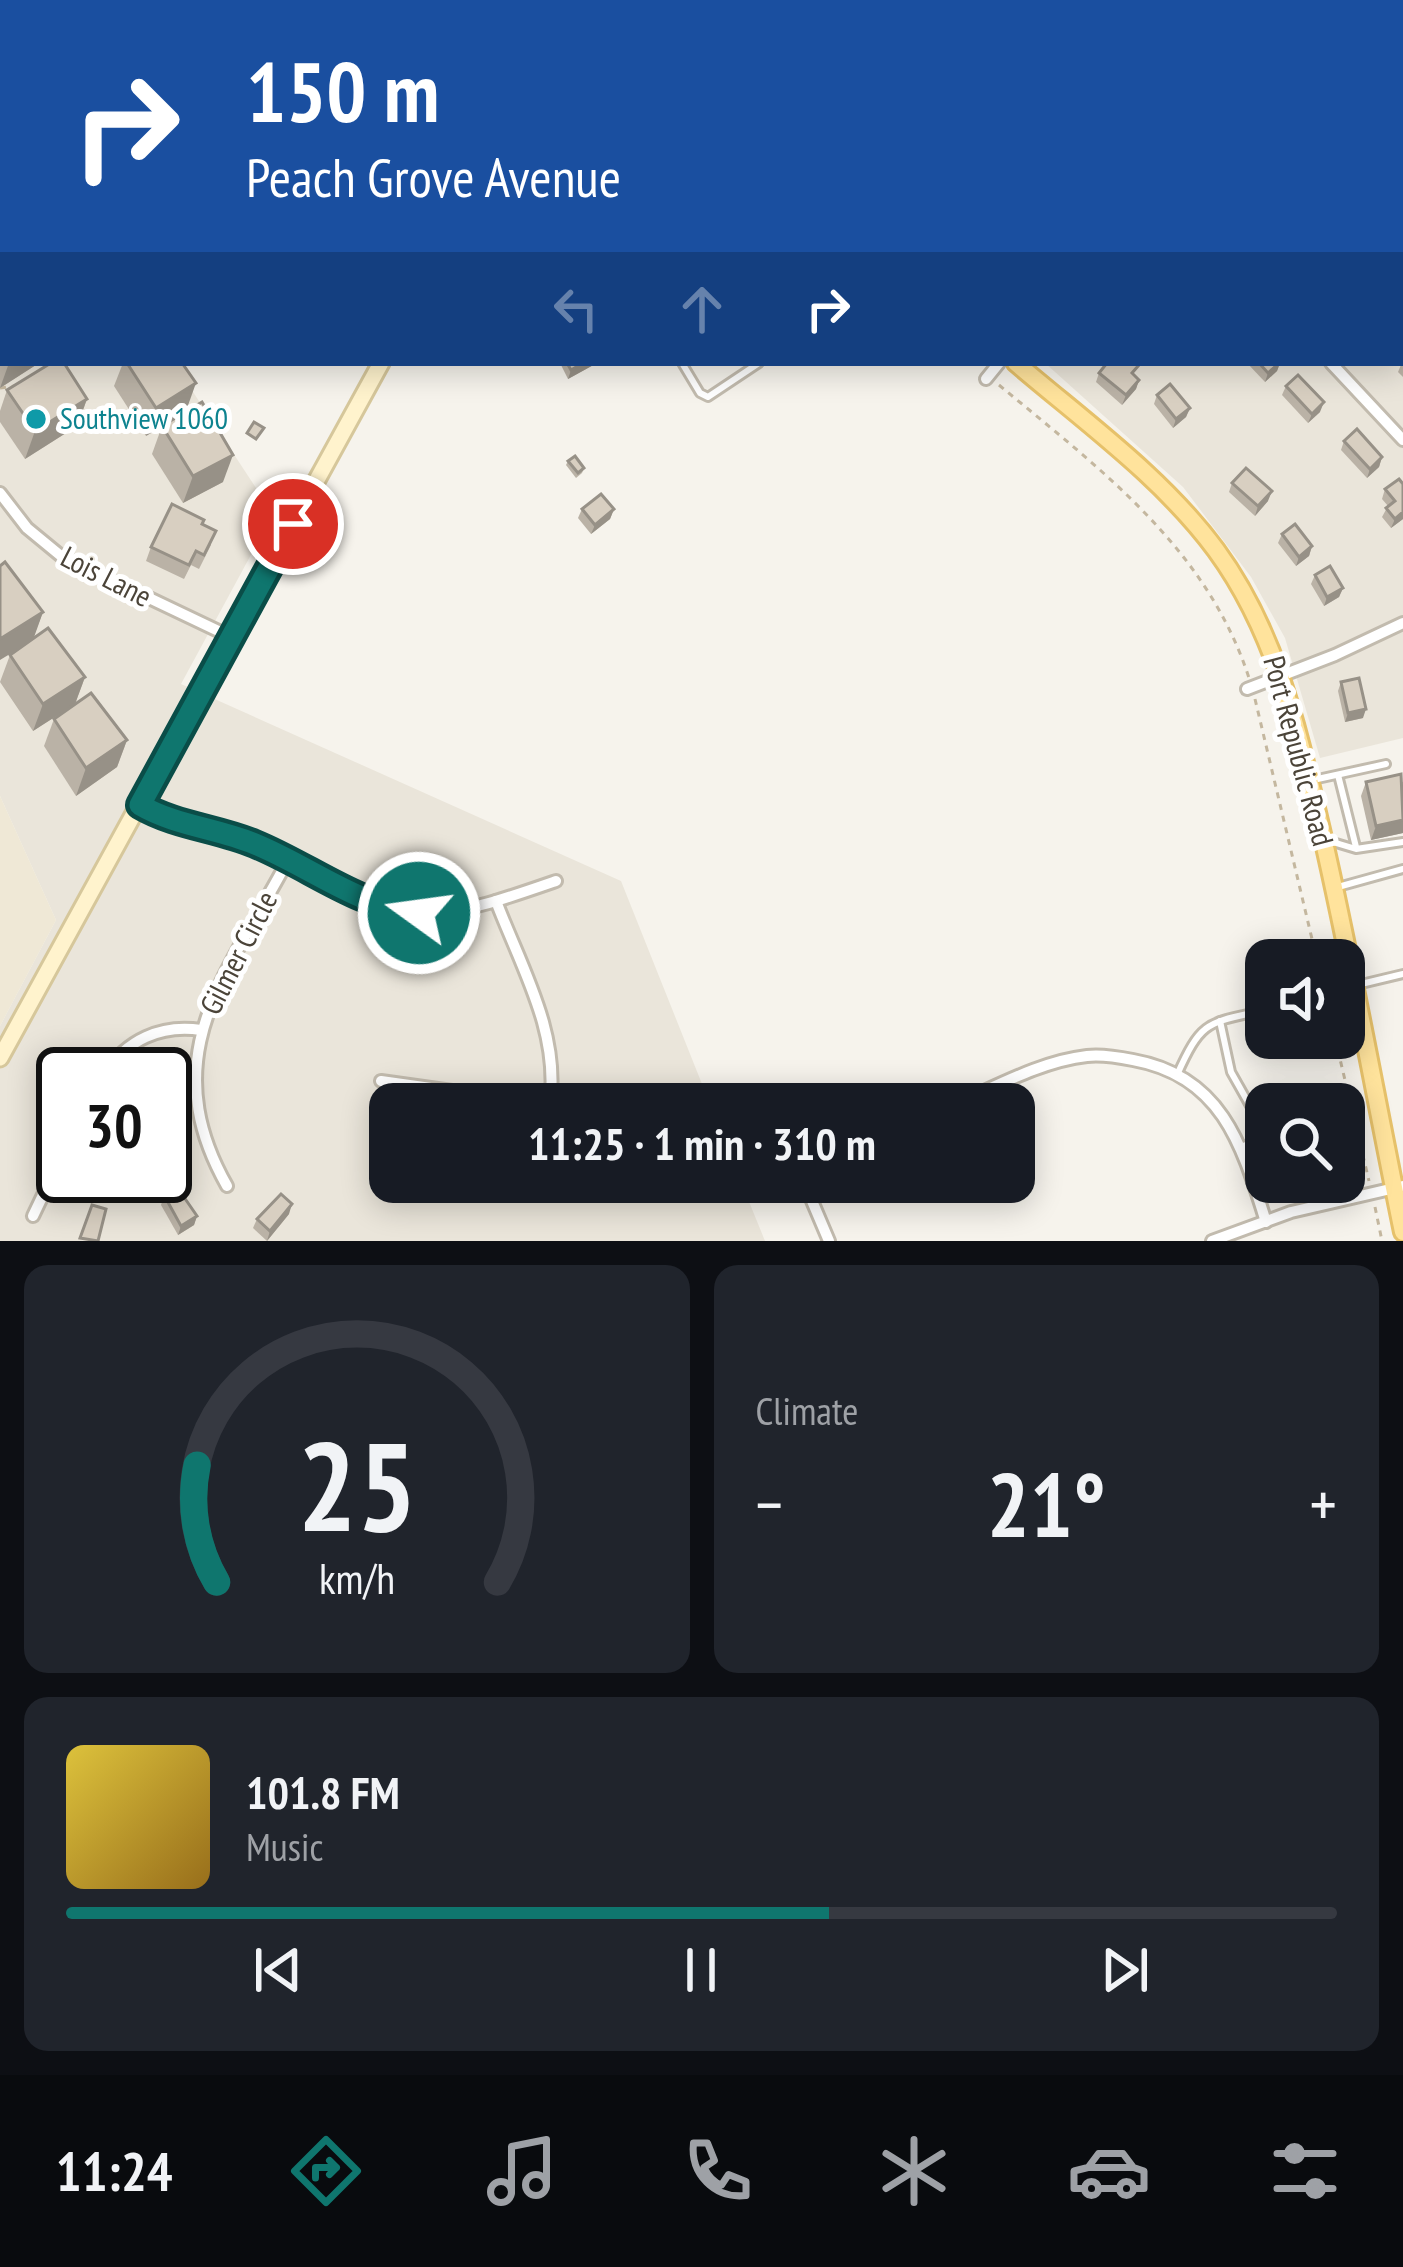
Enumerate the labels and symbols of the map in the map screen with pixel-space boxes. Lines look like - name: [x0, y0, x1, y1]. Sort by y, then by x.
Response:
- place label: Southview 1060: [60, 398, 228, 437]
- marker: Southview 1060: [23, 406, 49, 432]
- pin: [242, 473, 344, 575]
- street label: Lois Lane: [55, 536, 159, 615]
- street label: Port Republic Road: [1255, 651, 1344, 850]
- position arrow: [356, 850, 482, 976]
- street label: Gilmer Circle: [190, 884, 285, 1021]
- speed limit sign: 30: [36, 1047, 192, 1203]

